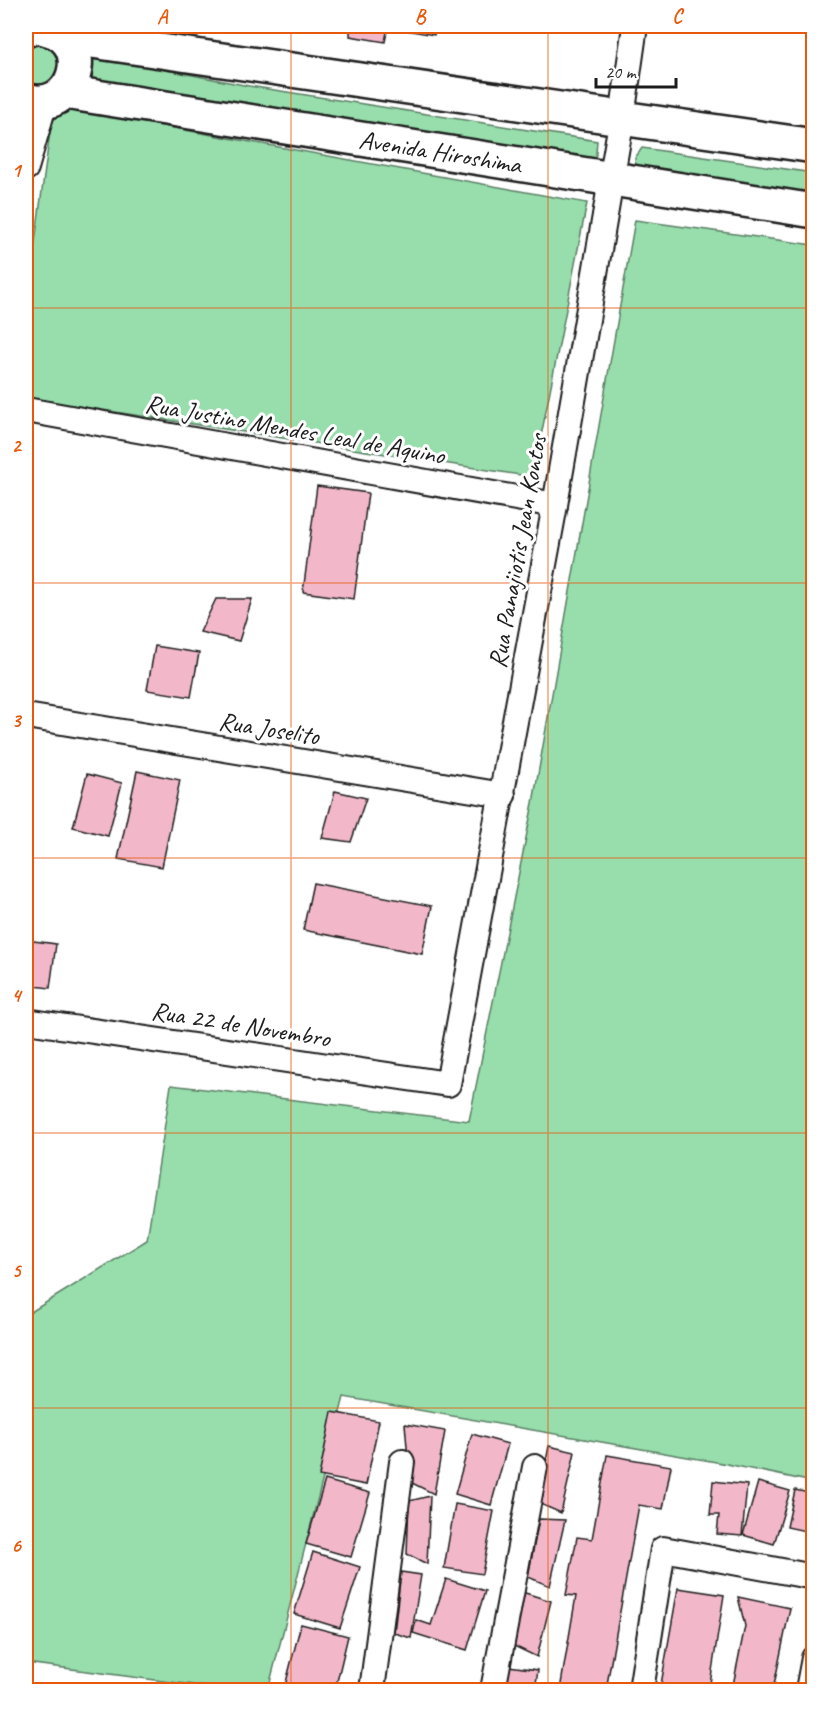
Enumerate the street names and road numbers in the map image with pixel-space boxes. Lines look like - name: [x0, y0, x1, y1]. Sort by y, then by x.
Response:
- street label: Avenida Hiroshima: [357, 123, 525, 182]
- street label: Rua Justino Mendes Leal de Aquino: [143, 387, 449, 472]
- street label: Rua Panajiotis Jean Kontos: [481, 430, 555, 671]
- street label: Rua Joselito: [216, 704, 323, 753]
- street label: Rua 22 de Novembro: [149, 994, 334, 1055]

